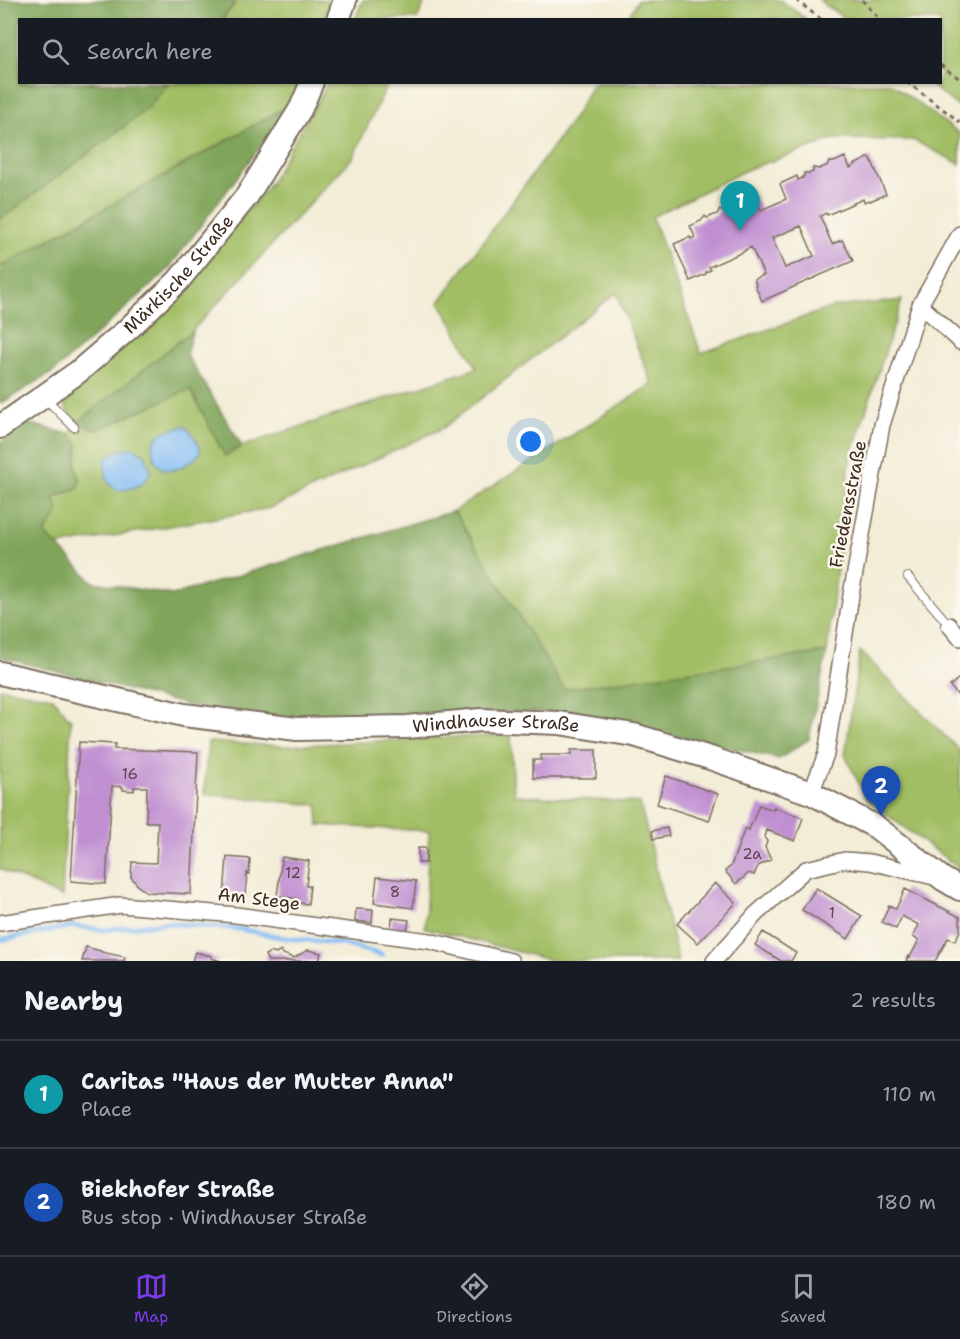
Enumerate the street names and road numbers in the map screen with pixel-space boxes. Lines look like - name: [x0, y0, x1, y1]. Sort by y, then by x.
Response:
- street label: Märkische Straße: [118, 210, 239, 339]
- street label: Friedensstraße: [824, 438, 872, 570]
- street label: Windhauser Straße: [411, 708, 582, 738]
- street label: Am Stege: [216, 882, 302, 916]

